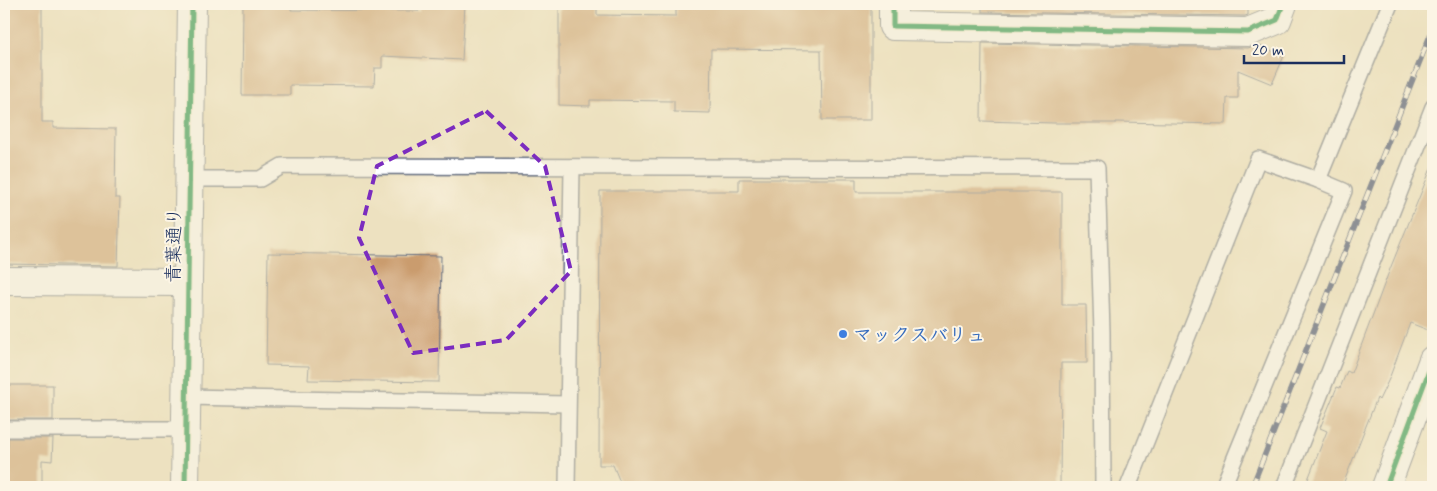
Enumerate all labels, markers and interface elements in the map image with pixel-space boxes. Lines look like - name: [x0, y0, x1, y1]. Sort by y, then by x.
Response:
- scale bar: [1244, 32, 1344, 64]
- text: 20 m: [1252, 41, 1284, 61]
- street label: 青葉通り: [161, 207, 188, 283]
- place label: マックスバリュ: [853, 323, 986, 348]
- marker: マックスバリュ: [837, 328, 849, 340]

